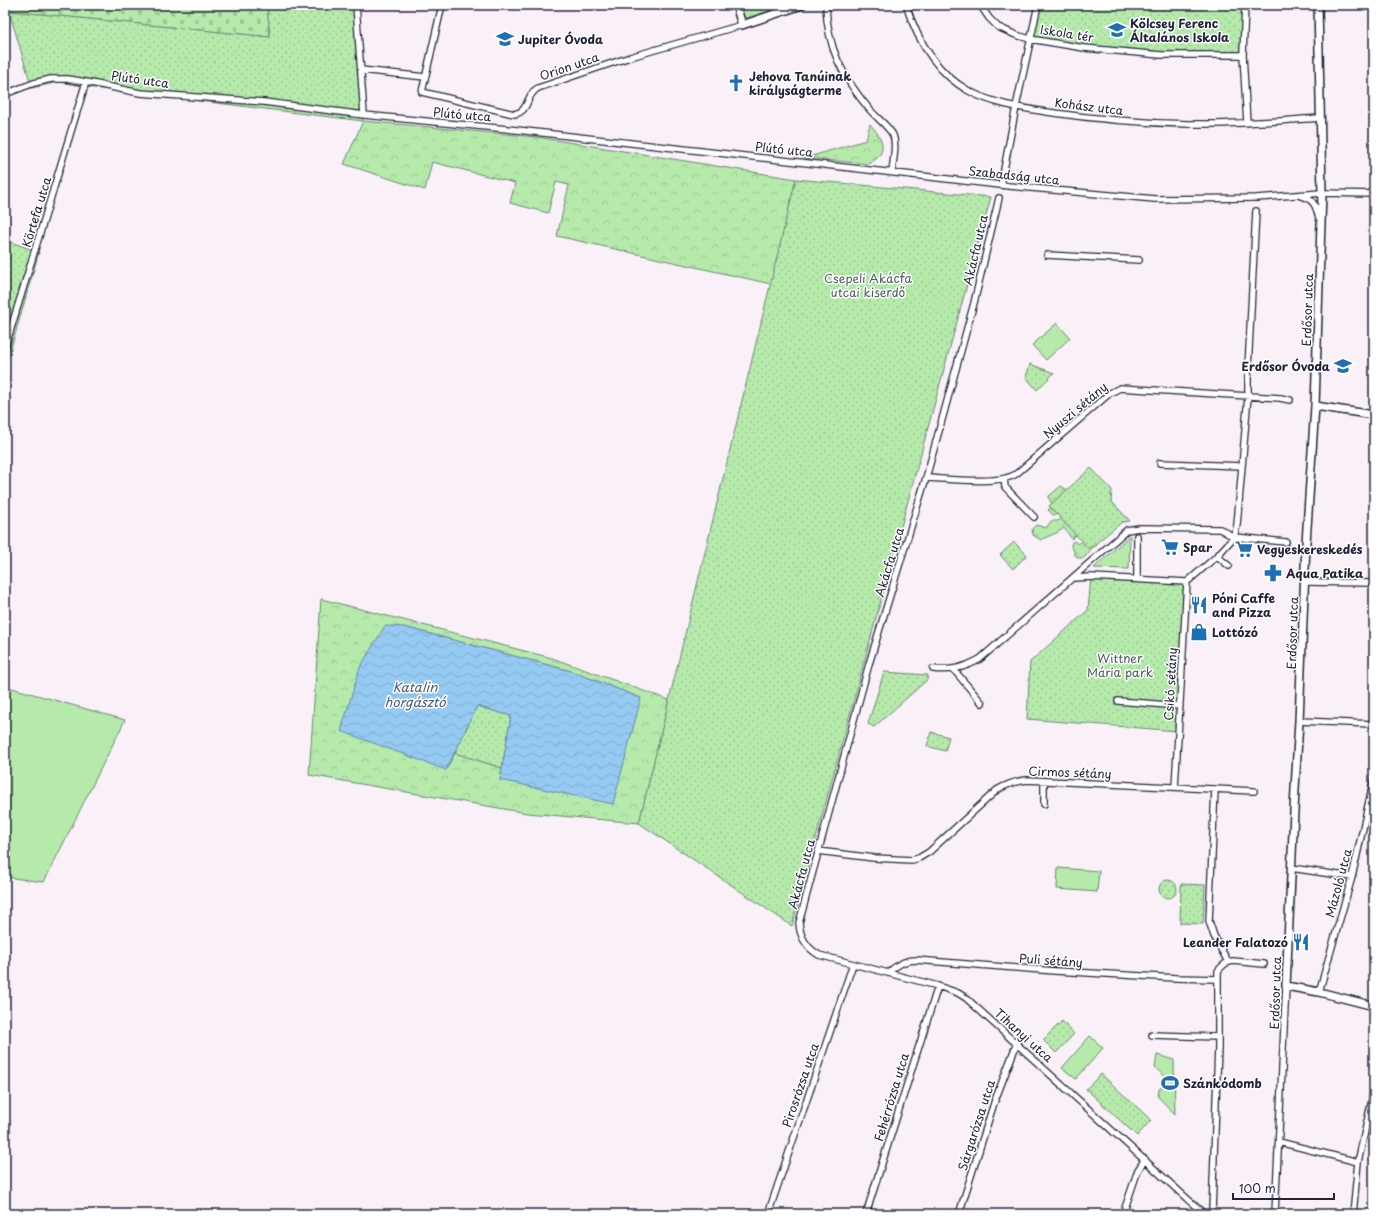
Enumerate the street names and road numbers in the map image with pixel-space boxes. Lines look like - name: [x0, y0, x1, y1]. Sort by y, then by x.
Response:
- street label: Iskola tér: [1039, 20, 1096, 46]
- street label: Orion utca: [537, 47, 602, 85]
- street label: Plútó utca: [110, 66, 171, 92]
- street label: Kohász utca: [1054, 93, 1125, 119]
- street label: Plútó utca: [432, 102, 492, 126]
- street label: Plútó utca: [754, 137, 814, 161]
- street label: Szabadság utca: [968, 161, 1061, 189]
- street label: Körtefa utca: [17, 174, 55, 249]
- street label: Akácfa utca: [958, 212, 992, 287]
- street label: Erdősor utca: [1297, 273, 1317, 347]
- street label: Nyuszi sétány: [1039, 378, 1111, 442]
- street label: Akácfa utca: [870, 524, 908, 599]
- street label: Erdősor utca: [1282, 596, 1302, 670]
- street label: Csikó sétány: [1159, 647, 1181, 721]
- street label: Cirmos sétány: [1028, 762, 1112, 782]
- street label: Akácfa utca: [783, 836, 819, 911]
- street label: Mázoló utca: [1320, 846, 1356, 919]
- street label: Puli sétány: [1019, 949, 1084, 971]
- street label: Erdősor utca: [1265, 956, 1285, 1030]
- street label: Tihanyi utca: [991, 1004, 1057, 1066]
- street label: Pirosrózsa utca: [777, 1040, 823, 1130]
- street label: Fehérrózsa utca: [869, 1050, 913, 1144]
- street label: Sárgarózsa utca: [953, 1077, 999, 1173]

